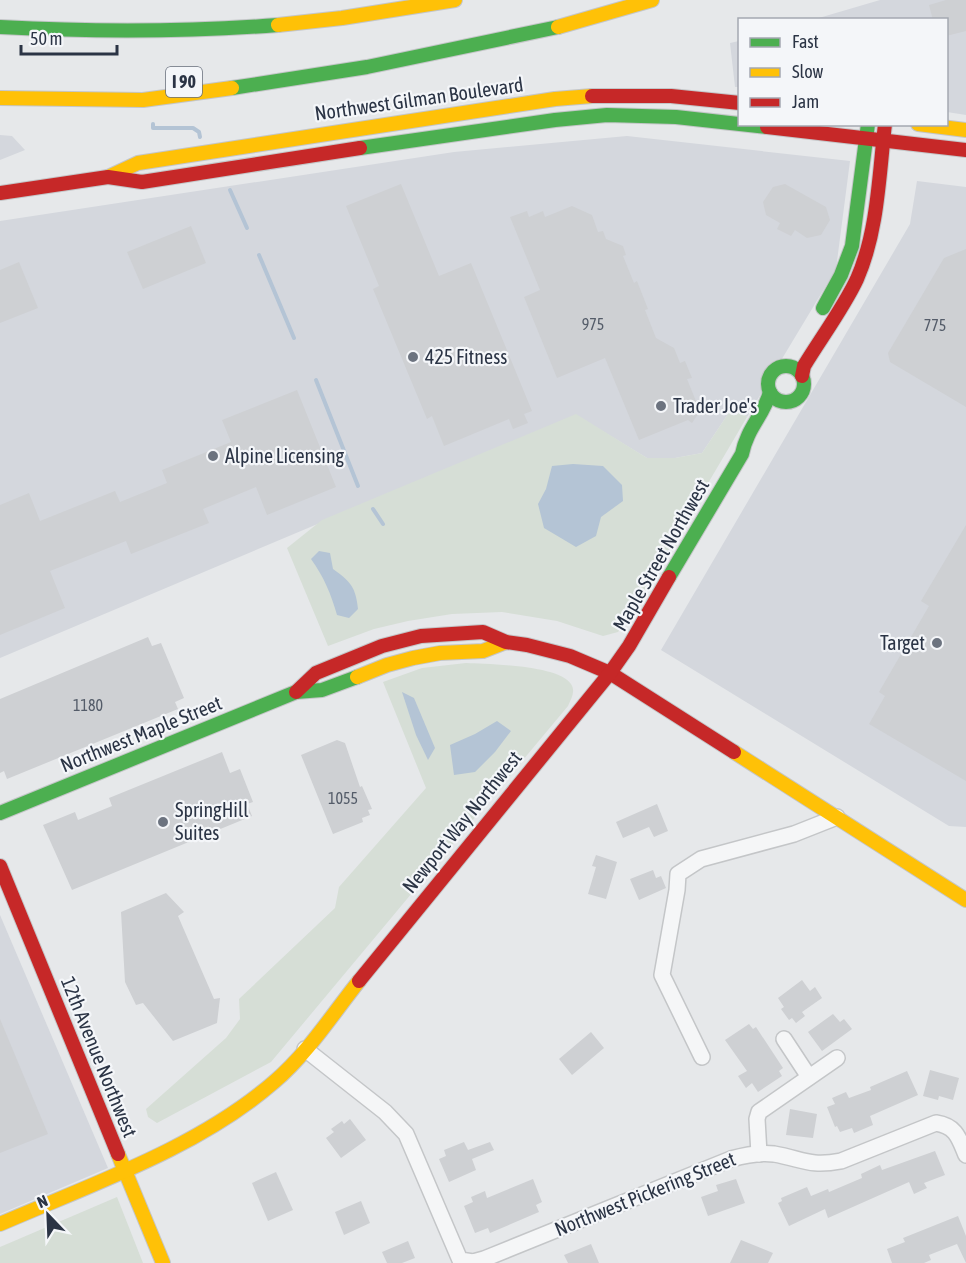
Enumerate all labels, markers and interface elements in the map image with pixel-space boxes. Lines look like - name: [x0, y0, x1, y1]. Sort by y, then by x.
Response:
- scale bar: [21, 18, 117, 56]
- legend: [738, 18, 948, 126]
- text: 50 m: [30, 28, 62, 49]
- text: Fast: [792, 31, 819, 52]
- text: Slow: [792, 61, 823, 82]
- road number: I 90: [166, 67, 202, 97]
- street label: Northwest Gilman Boulevard: [313, 72, 525, 125]
- text: Jam: [792, 91, 819, 112]
- house number: 975: [582, 315, 604, 333]
- house number: 775: [924, 316, 946, 334]
- place label: 425 Fitness: [425, 345, 507, 368]
- marker: 425 Fitness: [406, 350, 420, 364]
- place label: Trader Joe's: [673, 394, 757, 417]
- marker: Trader Joe's: [654, 399, 668, 413]
- place label: Alpine Licensing: [225, 444, 345, 467]
- marker: Alpine Licensing: [206, 449, 220, 463]
- street label: Maple Street Northwest: [608, 474, 714, 635]
- place label: Target: [880, 631, 925, 654]
- marker: Target: [930, 636, 944, 650]
- street label: Northwest Maple Street: [57, 691, 225, 776]
- house number: 1180: [73, 696, 103, 714]
- street label: Newport Way Northwest: [397, 746, 526, 897]
- house number: 1055: [328, 789, 358, 807]
- place label: SpringHill Suites: [175, 798, 249, 844]
- marker: SpringHill Suites: [156, 815, 170, 829]
- street label: 12th Avenue Northwest: [57, 973, 142, 1141]
- street label: Northwest Pickering Street: [551, 1147, 739, 1240]
- north arrow: [18, 1185, 78, 1245]
- text: N: [34, 1191, 50, 1211]

